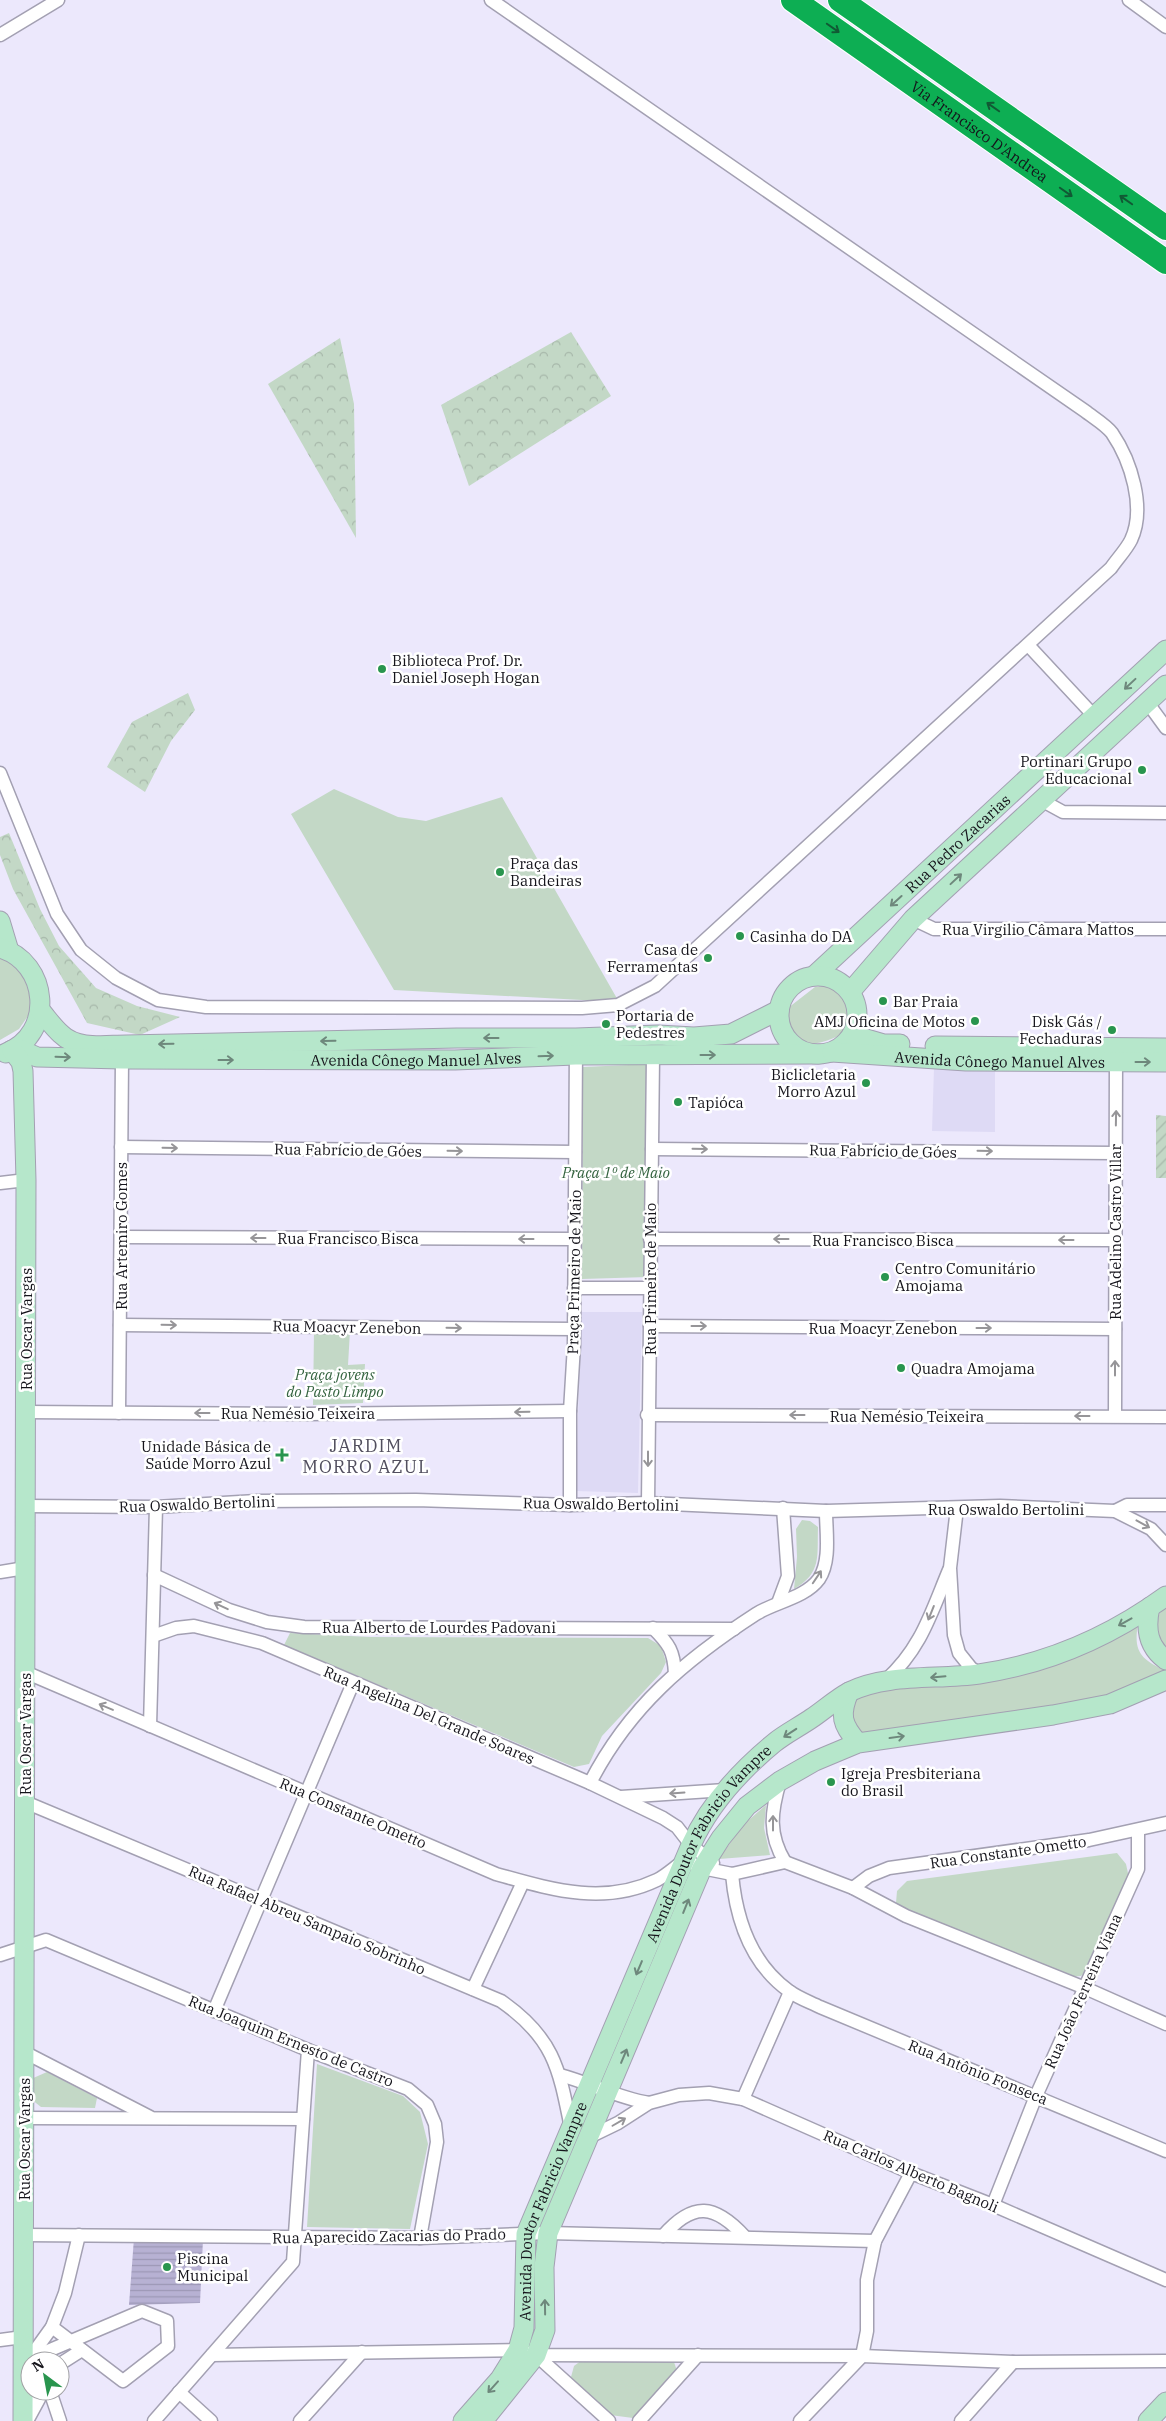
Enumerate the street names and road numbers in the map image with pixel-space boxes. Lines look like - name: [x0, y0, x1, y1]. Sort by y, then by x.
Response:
- street label: Via Francisco D'Andrea: [907, 76, 1052, 186]
- street label: Rua Pedro Zacarias: [901, 790, 1014, 897]
- street label: Rua Virgilio Câmara Mattos: [942, 920, 1134, 939]
- street label: Avenida Cônego Manuel Alves: [894, 1047, 1105, 1071]
- street label: Avenida Cônego Manuel Alves: [311, 1048, 522, 1070]
- street label: Rua Fabrício de Góes: [274, 1139, 422, 1161]
- street label: Rua Fabrício de Góes: [809, 1140, 957, 1162]
- street label: Rua Adelino Castro Villar: [1106, 1144, 1125, 1320]
- street label: Rua Artemiro Gomes: [112, 1162, 131, 1310]
- street label: Praça Primeiro de Maio: [563, 1189, 585, 1355]
- street label: Rua Primeiro de Maio: [641, 1203, 660, 1355]
- street label: Rua Francisco Bisca: [277, 1229, 419, 1248]
- street label: Rua Francisco Bisca: [812, 1231, 954, 1250]
- street label: Rua Oscar Vargas: [17, 1268, 36, 1390]
- street label: Rua Moacyr Zenebon: [272, 1316, 422, 1338]
- street label: Rua Moacyr Zenebon: [808, 1319, 958, 1338]
- street label: Rua Nemésio Teixeira: [221, 1404, 375, 1423]
- street label: Rua Nemésio Teixeira: [830, 1407, 984, 1426]
- street label: Rua Oswaldo Bertolini: [119, 1492, 276, 1516]
- street label: Rua Oswaldo Bertolini: [523, 1493, 680, 1515]
- street label: Rua Oswaldo Bertolini: [928, 1500, 1084, 1519]
- street label: Rua Alberto de Lourdes Padovani: [322, 1618, 556, 1637]
- street label: Rua Angelina Del Grande Soares: [321, 1662, 537, 1768]
- street label: Rua Oscar Vargas: [16, 1673, 35, 1795]
- street label: Avenida Doutor Fabricio Vampre: [641, 1740, 775, 1945]
- street label: Rua Constante Ometto: [277, 1773, 429, 1853]
- street label: Rua Constante Ometto: [929, 1832, 1087, 1872]
- street label: Rua Rafael Abreu Sampaio Sobrinho: [186, 1861, 428, 1979]
- street label: Rua João Ferreira Viana: [1040, 1910, 1126, 2072]
- street label: Rua Joaquim Ernesto de Castro: [186, 1991, 396, 2091]
- street label: Rua Antônio Fonseca: [905, 2035, 1051, 2109]
- street label: Rua Oscar Vargas: [15, 2078, 34, 2200]
- street label: Avenida Doutor Fabricio Vampre: [515, 2098, 591, 2321]
- street label: Rua Carlos Alberto Bagnoli: [820, 2125, 1002, 2217]
- street label: Rua Aparecido Zacarias do Prado: [272, 2224, 506, 2248]

